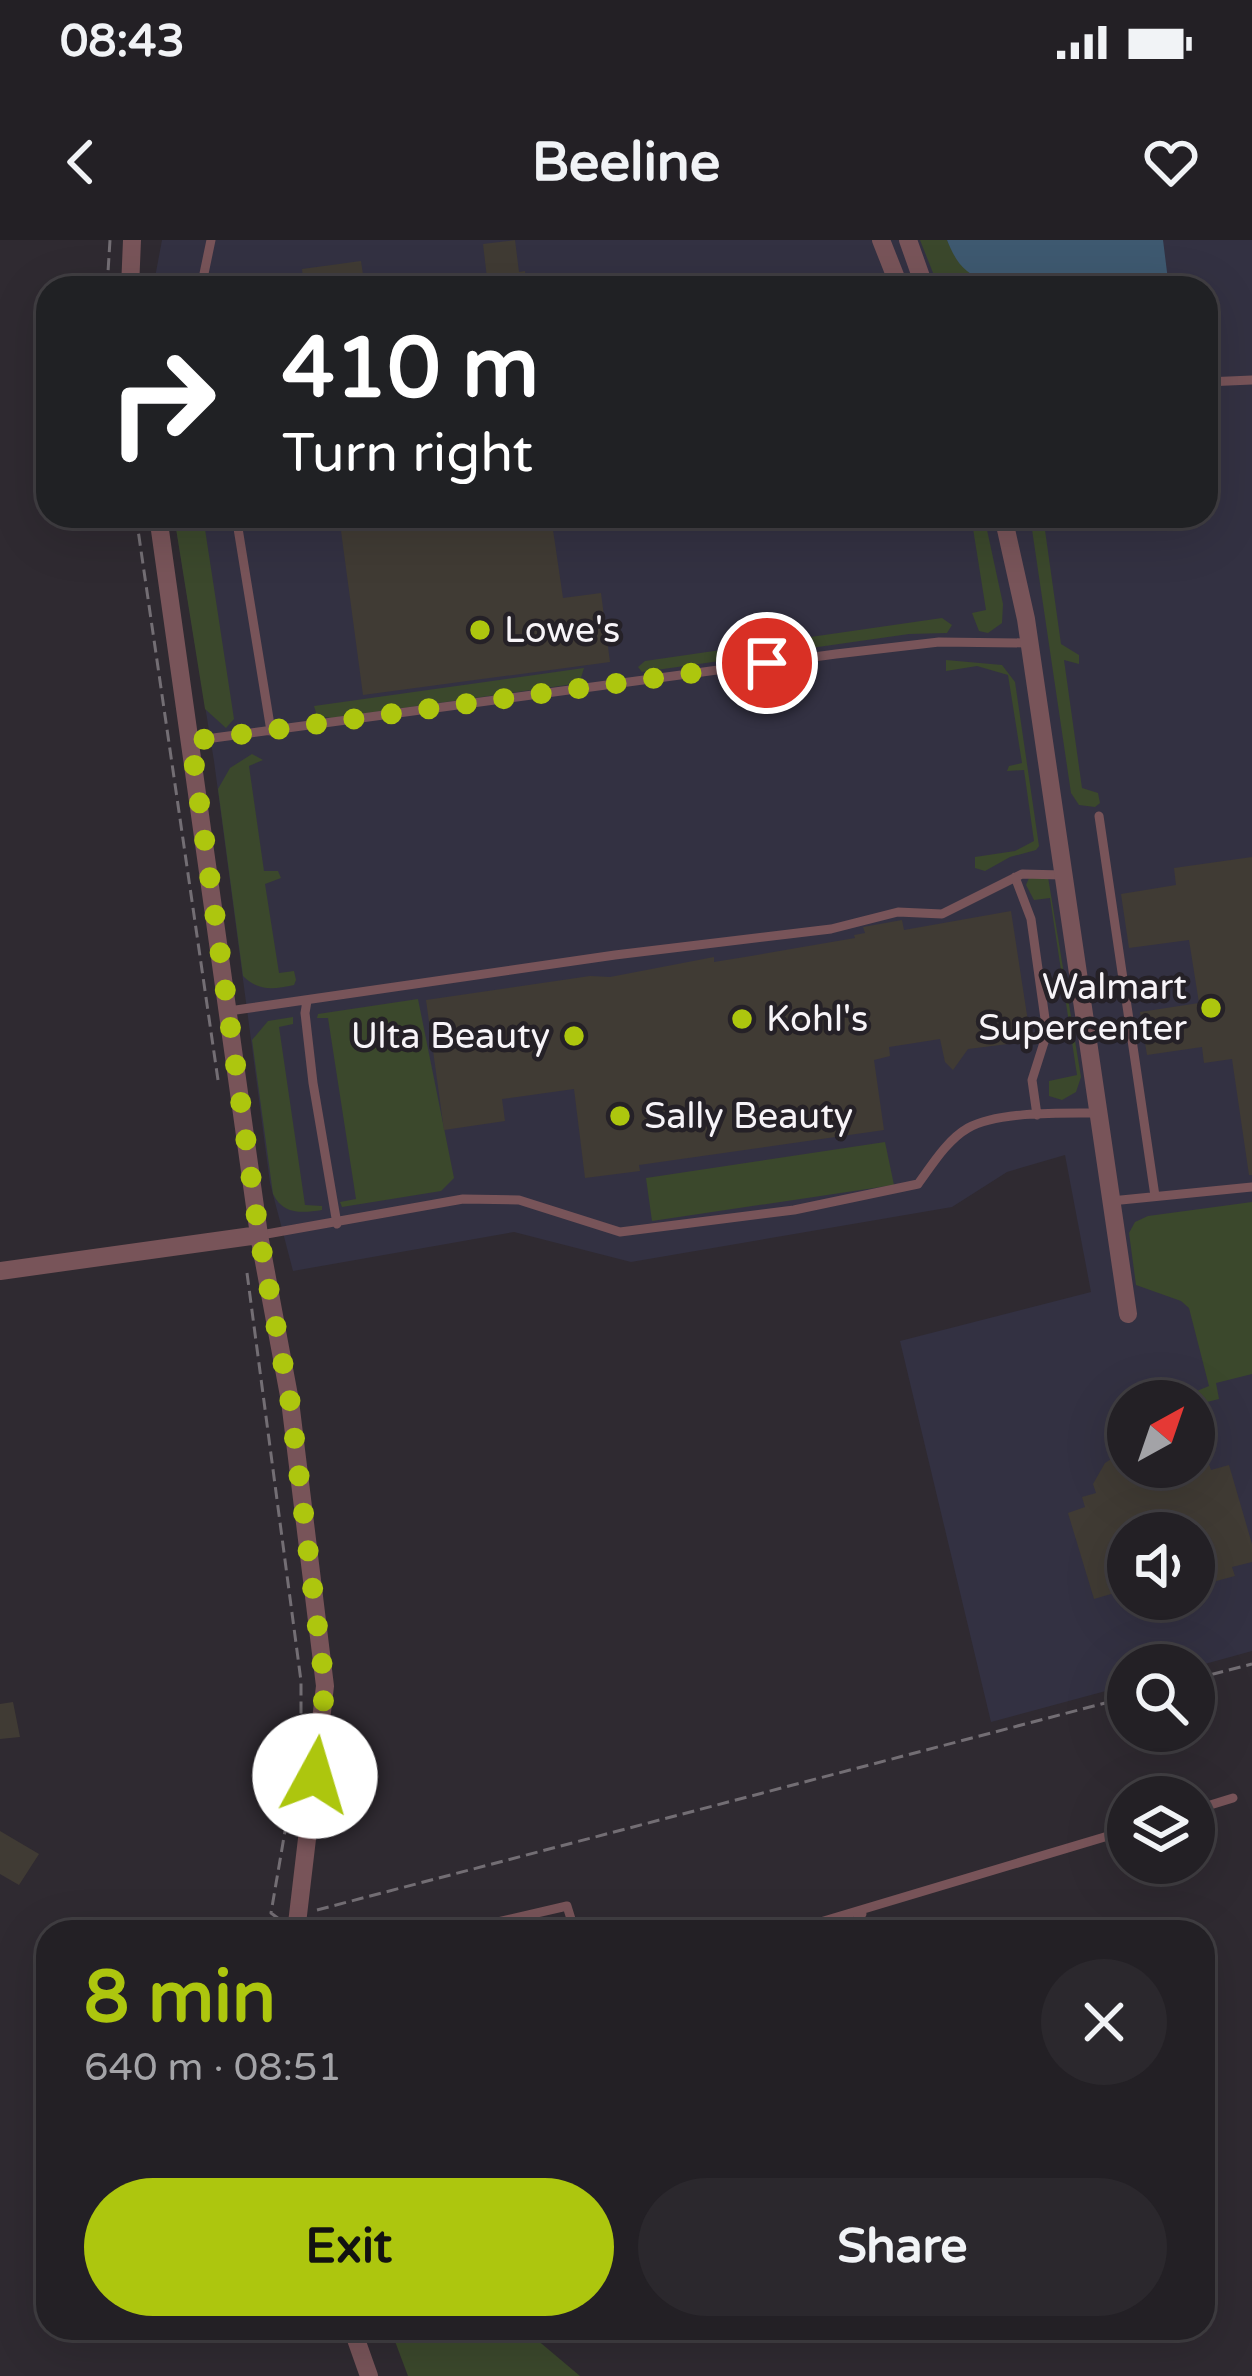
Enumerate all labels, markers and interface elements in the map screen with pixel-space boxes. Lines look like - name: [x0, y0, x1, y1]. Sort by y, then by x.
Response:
- text: 08:43: [60, 15, 185, 69]
- icon: back: [48, 129, 114, 195]
- icon: heart: [1138, 129, 1204, 195]
- text: Beeline: [532, 130, 720, 195]
- text: 410 m: [282, 319, 539, 420]
- icon: right: [84, 324, 240, 480]
- text: Turn right: [282, 421, 533, 486]
- place label: Lowe's: [504, 609, 620, 652]
- pin: [716, 612, 818, 714]
- marker: Lowe's: [467, 617, 493, 643]
- icon: arrive: [734, 630, 800, 696]
- place label: Walmart Supercenter: [978, 966, 1187, 1050]
- marker: Walmart Supercenter: [1198, 995, 1224, 1021]
- place label: Kohl's: [766, 998, 868, 1041]
- marker: Kohl's: [729, 1006, 755, 1032]
- place label: Ulta Beauty: [351, 1015, 550, 1058]
- marker: Ulta Beauty: [561, 1023, 587, 1049]
- place label: Sally Beauty: [644, 1095, 853, 1138]
- marker: Sally Beauty: [607, 1103, 633, 1129]
- north arrow: [1107, 1380, 1215, 1488]
- map controls: [1107, 1380, 1215, 1884]
- button: sound: [1107, 1512, 1215, 1620]
- button: search: [1107, 1644, 1215, 1752]
- position arrow: [252, 1713, 378, 1839]
- button: layers: [1107, 1776, 1215, 1884]
- text: 8 min: [84, 1955, 276, 2042]
- button: close: [1041, 1959, 1167, 2085]
- text: 640 m · 08:51: [84, 2044, 342, 2091]
- button: Exit: [84, 2178, 614, 2316]
- button: Share: [638, 2178, 1167, 2316]

